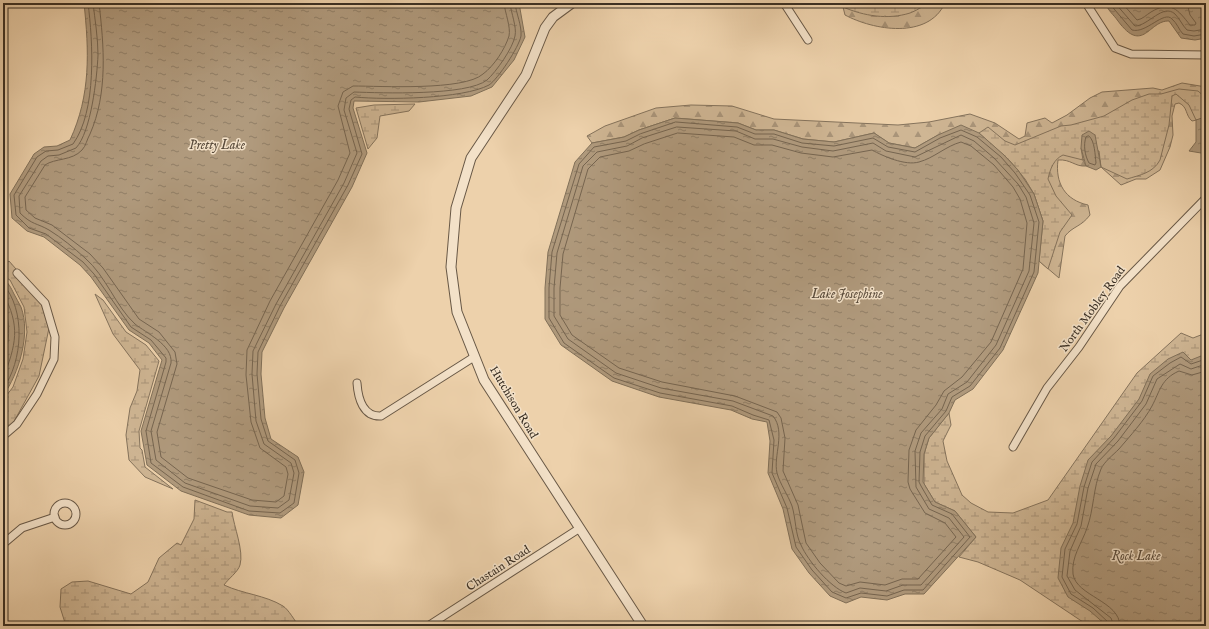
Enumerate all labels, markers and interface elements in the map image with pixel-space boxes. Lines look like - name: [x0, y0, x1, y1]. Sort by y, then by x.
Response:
- water label: Pretty Lake: [189, 137, 246, 154]
- street label: North Mobley Road: [1056, 263, 1129, 355]
- water label: Lake Josephine: [810, 286, 883, 303]
- street label: Hutchison Road: [486, 363, 541, 442]
- street label: Chastain Road: [464, 542, 533, 595]
- water label: Rock Lake: [1112, 548, 1161, 565]

